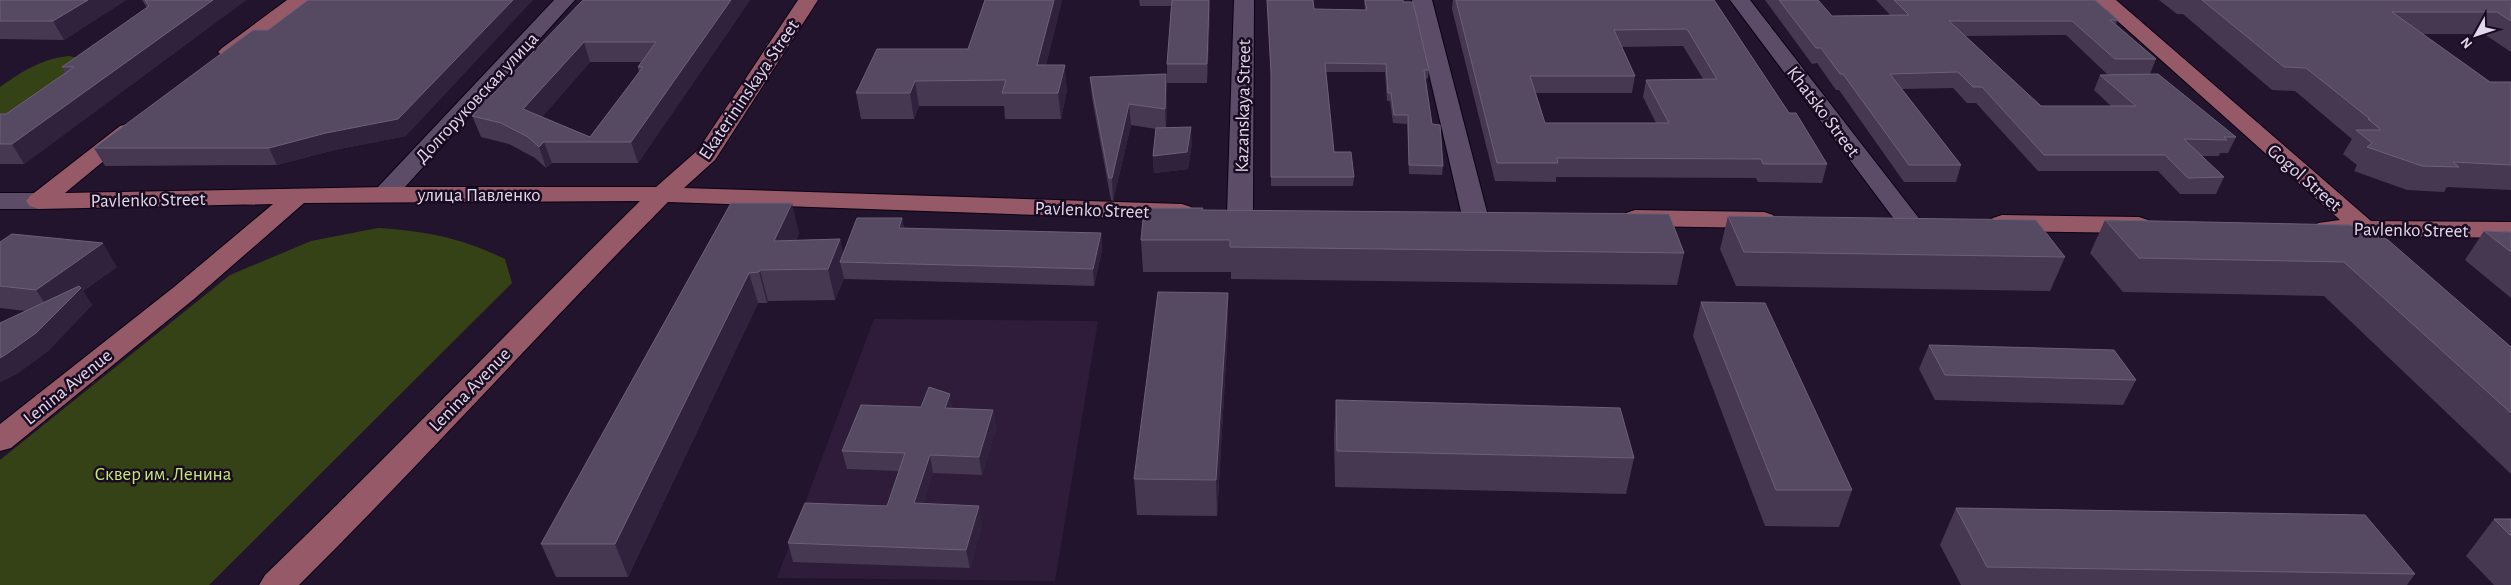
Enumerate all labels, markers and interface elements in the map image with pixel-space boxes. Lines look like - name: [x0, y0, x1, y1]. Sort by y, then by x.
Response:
- north arrow: [2451, 10, 2501, 60]
- street label: Ekaterininskaya Street: [696, 17, 803, 163]
- street label: Долгоруковская улица: [412, 29, 542, 167]
- text: N: [2458, 34, 2475, 51]
- street label: Kazanskaya Street: [1233, 39, 1254, 173]
- street label: Khatsko Street: [1783, 63, 1863, 161]
- street label: Gogol Street: [2263, 141, 2345, 215]
- street label: улица Павленко: [416, 186, 541, 205]
- street label: Pavlenko Street: [90, 190, 206, 211]
- street label: Pavlenko Street: [1034, 199, 1150, 222]
- street label: Pavlenko Street: [2353, 220, 2469, 241]
- street label: Lenina Avenue: [426, 345, 514, 435]
- street label: Lenina Avenue: [20, 346, 116, 429]
- park label: Сквер им. Ленина: [95, 465, 232, 484]

